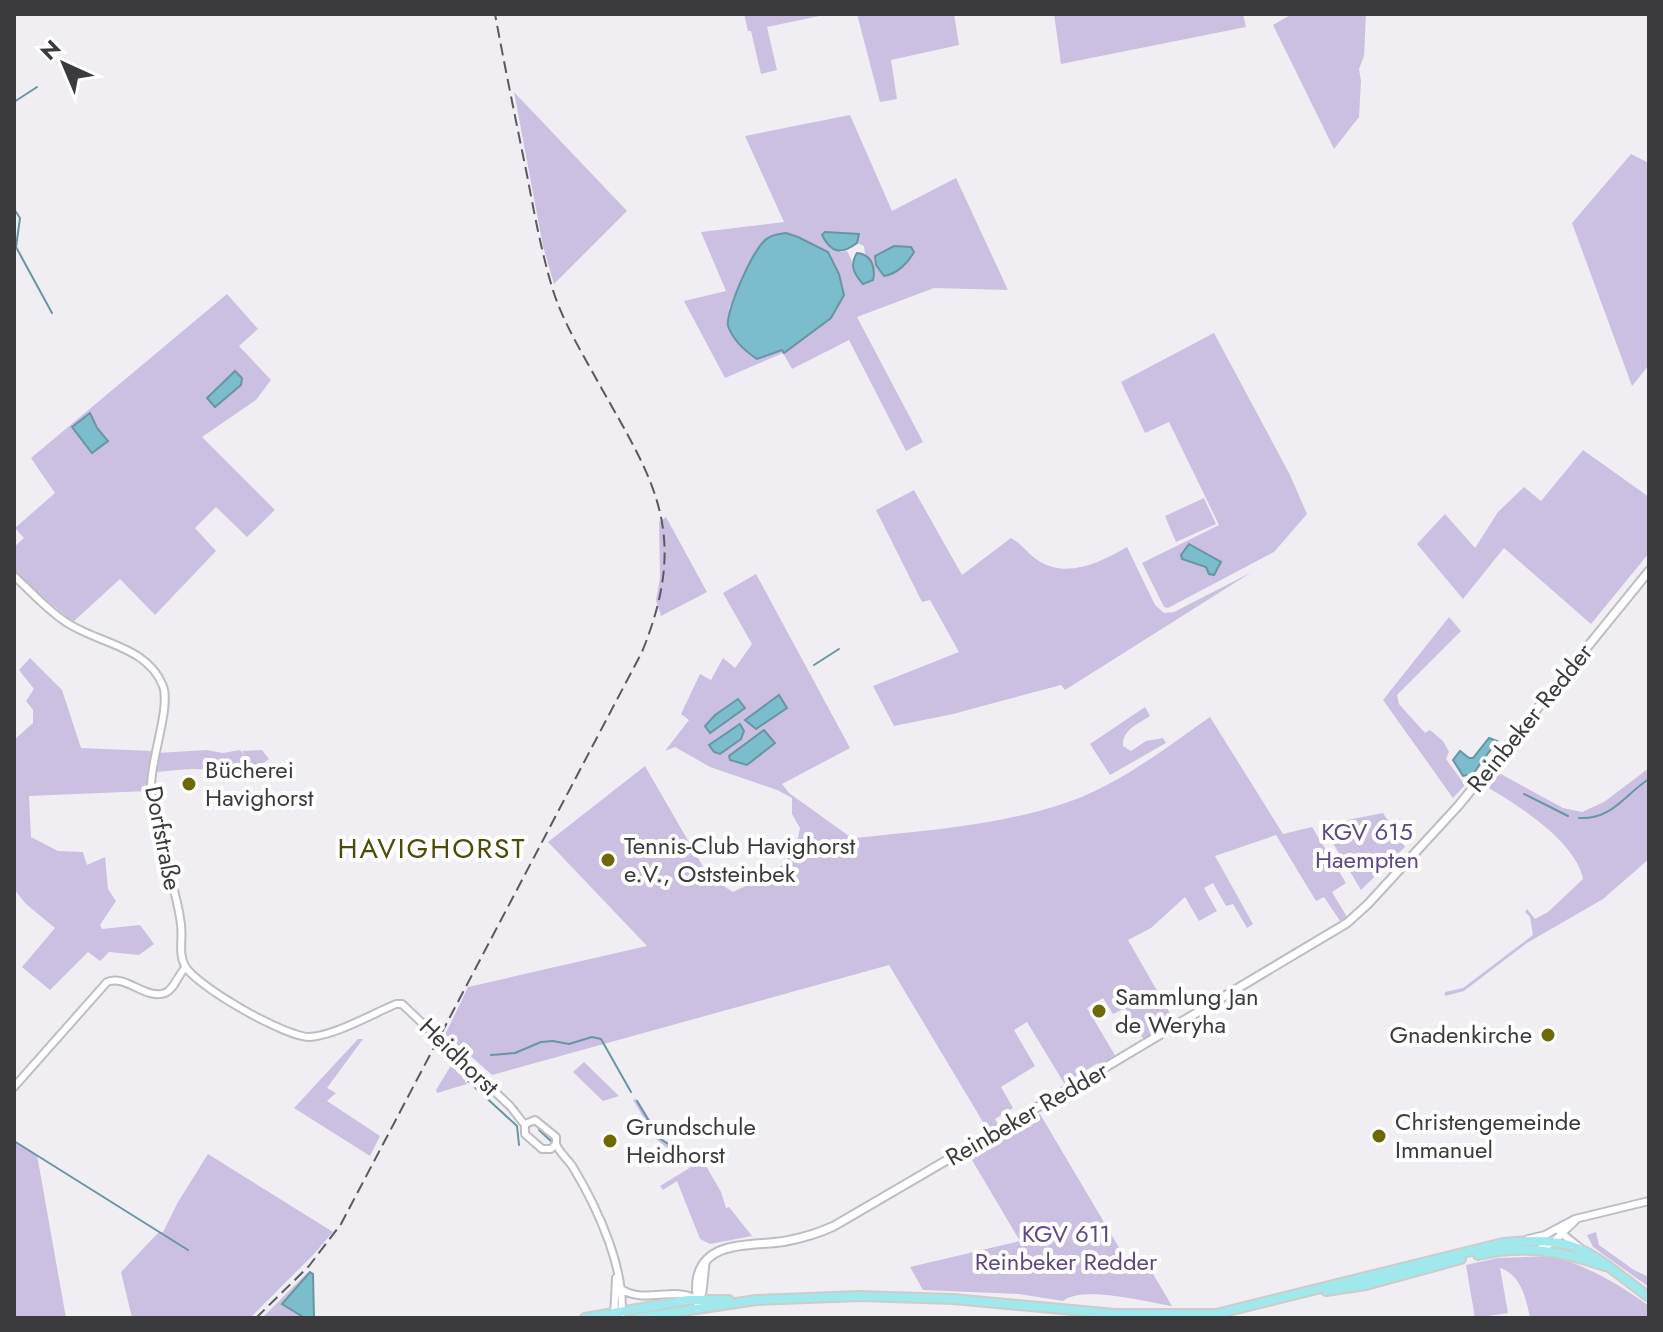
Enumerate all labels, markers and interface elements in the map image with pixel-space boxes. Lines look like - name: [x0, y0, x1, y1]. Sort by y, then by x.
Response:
- north arrow: [24, 24, 104, 104]
- text: N: [33, 32, 68, 67]
- street label: Reinbeker Redder: [1459, 635, 1601, 800]
- place label: Bücherei Havighorst: [205, 752, 314, 815]
- marker: Bücherei Havighorst: [180, 775, 198, 793]
- street label: Dorfstraße: [136, 783, 191, 893]
- park label: KGV 615 Haempten: [1315, 814, 1419, 877]
- district label: HAVIGHORST: [338, 828, 526, 869]
- place label: Tennis-Club Havighorst e.V., Oststeinbek: [624, 828, 855, 891]
- marker: Tennis-Club Havighorst e.V., Oststeinbek: [599, 851, 617, 869]
- place label: Sammlung Jan de Weryha: [1115, 979, 1259, 1042]
- marker: Sammlung Jan de Weryha: [1090, 1002, 1108, 1020]
- street label: Heidhorst: [412, 1010, 507, 1104]
- place label: Gnadenkirche: [1390, 1017, 1532, 1052]
- marker: Gnadenkirche: [1539, 1026, 1557, 1044]
- street label: Reinbeker Redder: [939, 1052, 1115, 1174]
- place label: Christengemeinde Immanuel: [1395, 1104, 1581, 1167]
- place label: Grundschule Heidhorst: [626, 1109, 756, 1172]
- marker: Christengemeinde Immanuel: [1370, 1127, 1388, 1145]
- marker: Grundschule Heidhorst: [601, 1132, 619, 1150]
- park label: KGV 611 Reinbeker Redder: [975, 1216, 1158, 1279]

